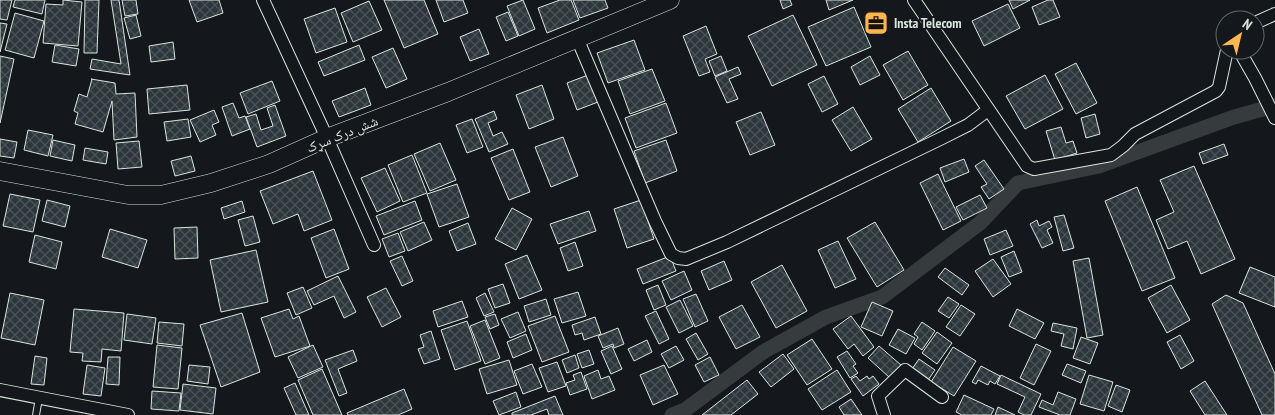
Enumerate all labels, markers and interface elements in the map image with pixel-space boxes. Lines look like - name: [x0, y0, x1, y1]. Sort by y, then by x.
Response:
- office icon: Insta Telecom: [863, 10, 889, 36]
- north arrow: [1215, 10, 1265, 60]
- place label: Insta Telecom: [894, 14, 962, 32]
- text: N: [1239, 15, 1256, 34]
- street label: شش درک سړک: [304, 111, 381, 157]

